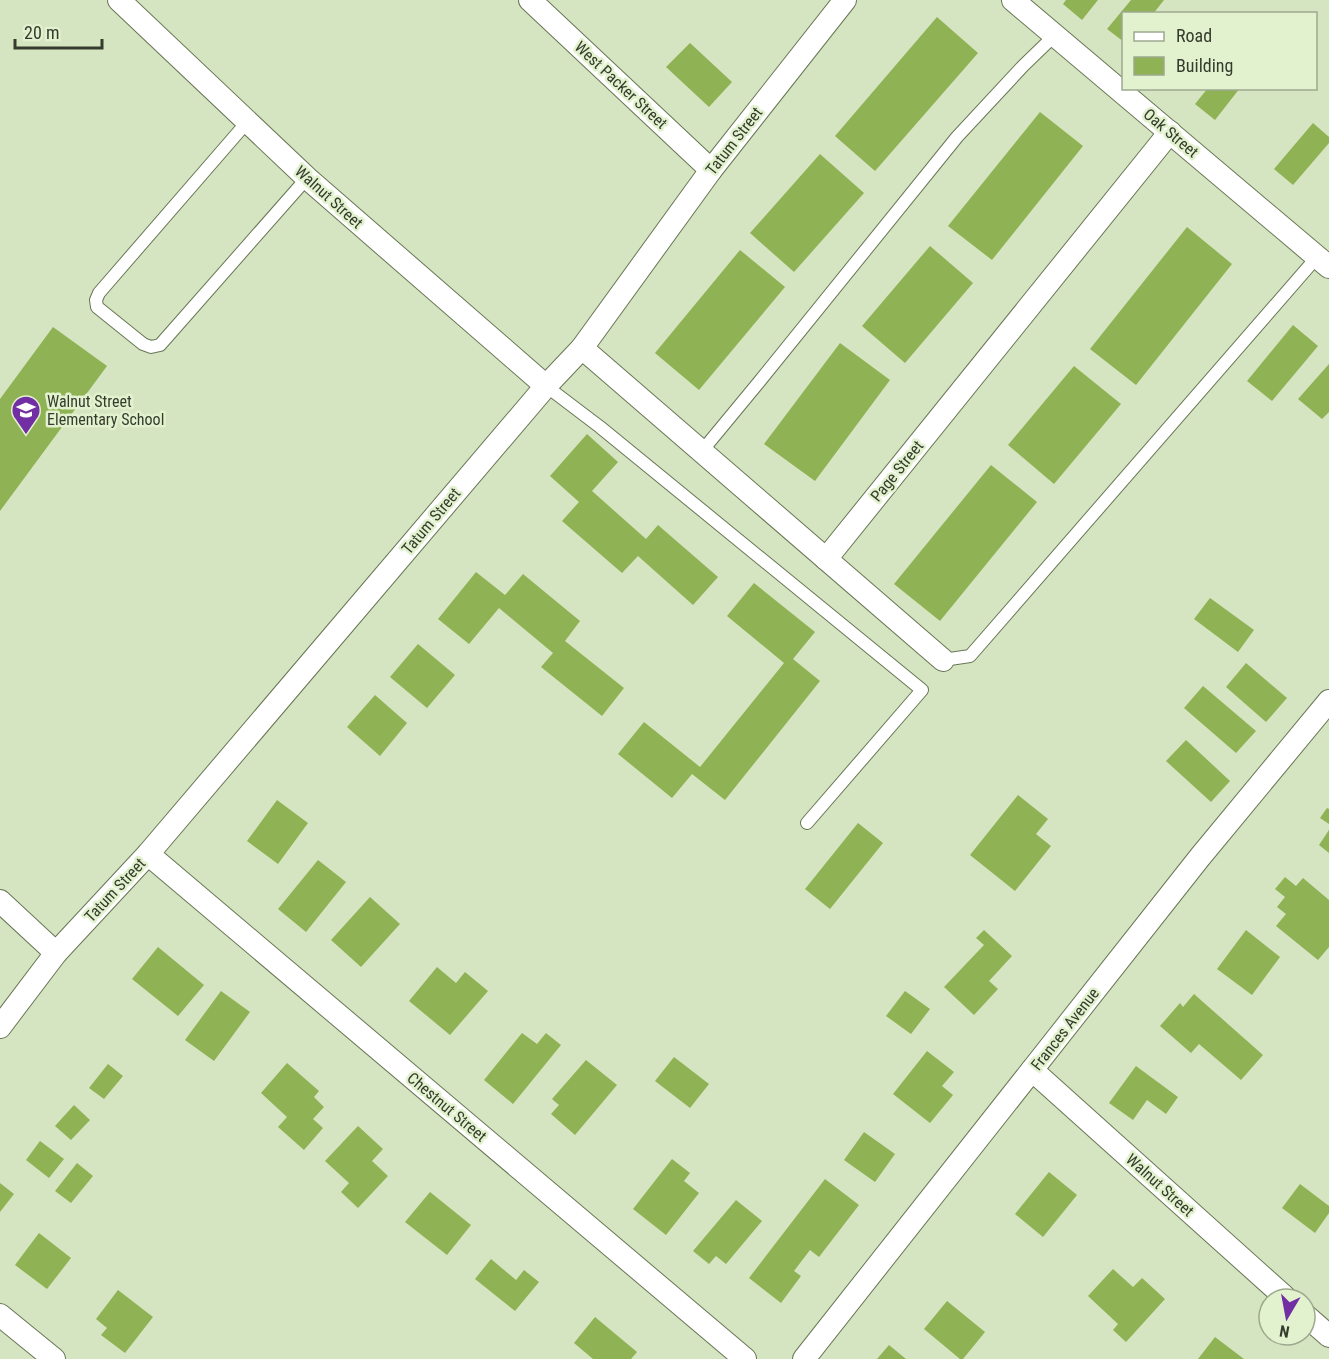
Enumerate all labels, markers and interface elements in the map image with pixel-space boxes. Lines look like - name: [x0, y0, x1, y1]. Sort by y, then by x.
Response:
- scale bar: [15, 12, 102, 50]
- legend: [1122, 12, 1317, 90]
- text: 20 m: [24, 22, 59, 43]
- text: Road: [1176, 25, 1212, 46]
- street label: West Packer Street: [571, 37, 671, 133]
- text: Building: [1176, 55, 1233, 76]
- street label: Tatum Street: [702, 103, 767, 179]
- street label: Oak Street: [1140, 105, 1202, 162]
- street label: Walnut Street: [291, 162, 367, 233]
- place label: Walnut Street Elementary School: [47, 392, 164, 429]
- school or university icon: Walnut Street Elementary School: [10, 394, 42, 436]
- street label: Page Street: [867, 436, 928, 505]
- street label: Tatum Street: [398, 484, 464, 558]
- street label: Tatum Street: [81, 854, 150, 926]
- street label: Frances Avenue: [1027, 984, 1103, 1074]
- street label: Chestnut Street: [403, 1068, 491, 1146]
- street label: Walnut Street: [1122, 1150, 1198, 1221]
- north arrow: [1257, 1287, 1317, 1347]
- text: N: [1278, 1321, 1291, 1341]

